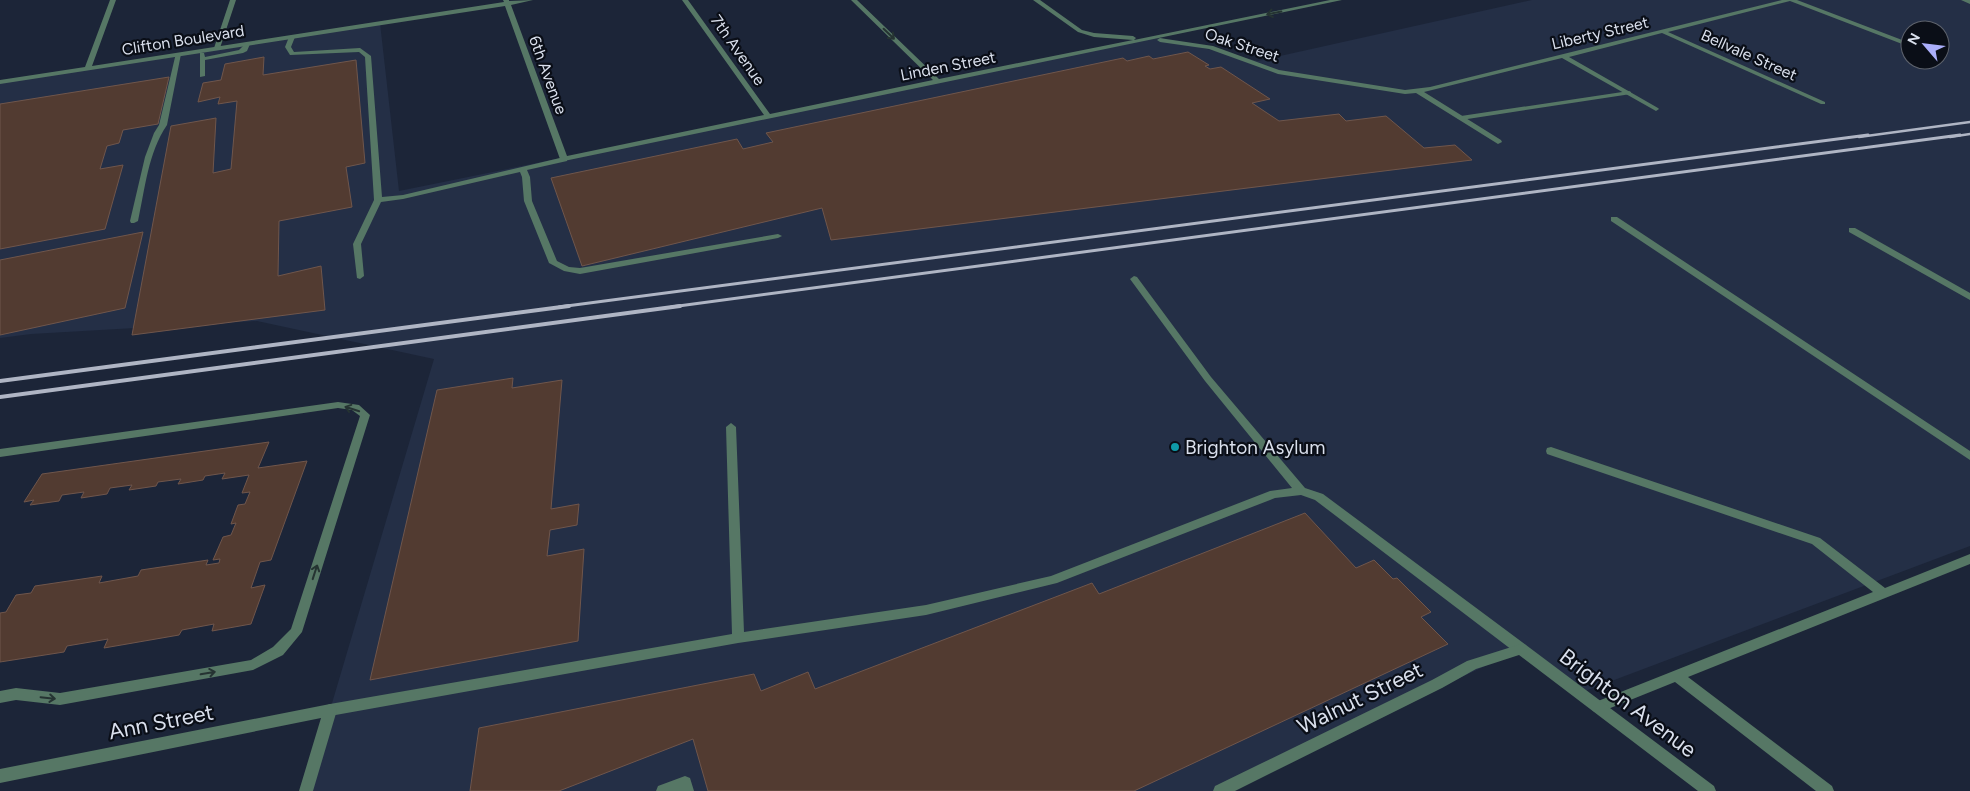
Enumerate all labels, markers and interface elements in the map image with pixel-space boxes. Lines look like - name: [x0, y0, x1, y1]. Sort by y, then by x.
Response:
- one-way arrow: [1267, 9, 1283, 19]
- street label: 7th Avenue: [707, 11, 769, 89]
- street label: Liberty Street: [1550, 13, 1650, 53]
- north arrow: [1900, 20, 1950, 70]
- street label: Clifton Boulevard: [120, 21, 246, 59]
- street label: Oak Street: [1202, 24, 1282, 66]
- street label: Bellvale Street: [1698, 25, 1800, 85]
- one-way arrow: [883, 28, 895, 40]
- text: N: [1904, 30, 1924, 48]
- street label: 6th Avenue: [525, 33, 571, 117]
- street label: Linden Street: [899, 47, 997, 85]
- one-way arrow: [344, 403, 360, 413]
- place label: Brighton Asylum: [1185, 436, 1325, 459]
- marker: Brighton Asylum: [1169, 441, 1181, 453]
- one-way arrow: [310, 565, 320, 581]
- street label: Brighton Avenue: [1554, 643, 1702, 763]
- street label: Walnut Street: [1293, 656, 1427, 740]
- one-way arrow: [200, 667, 216, 677]
- one-way arrow: [40, 693, 56, 703]
- street label: Ann Street: [106, 699, 216, 745]

